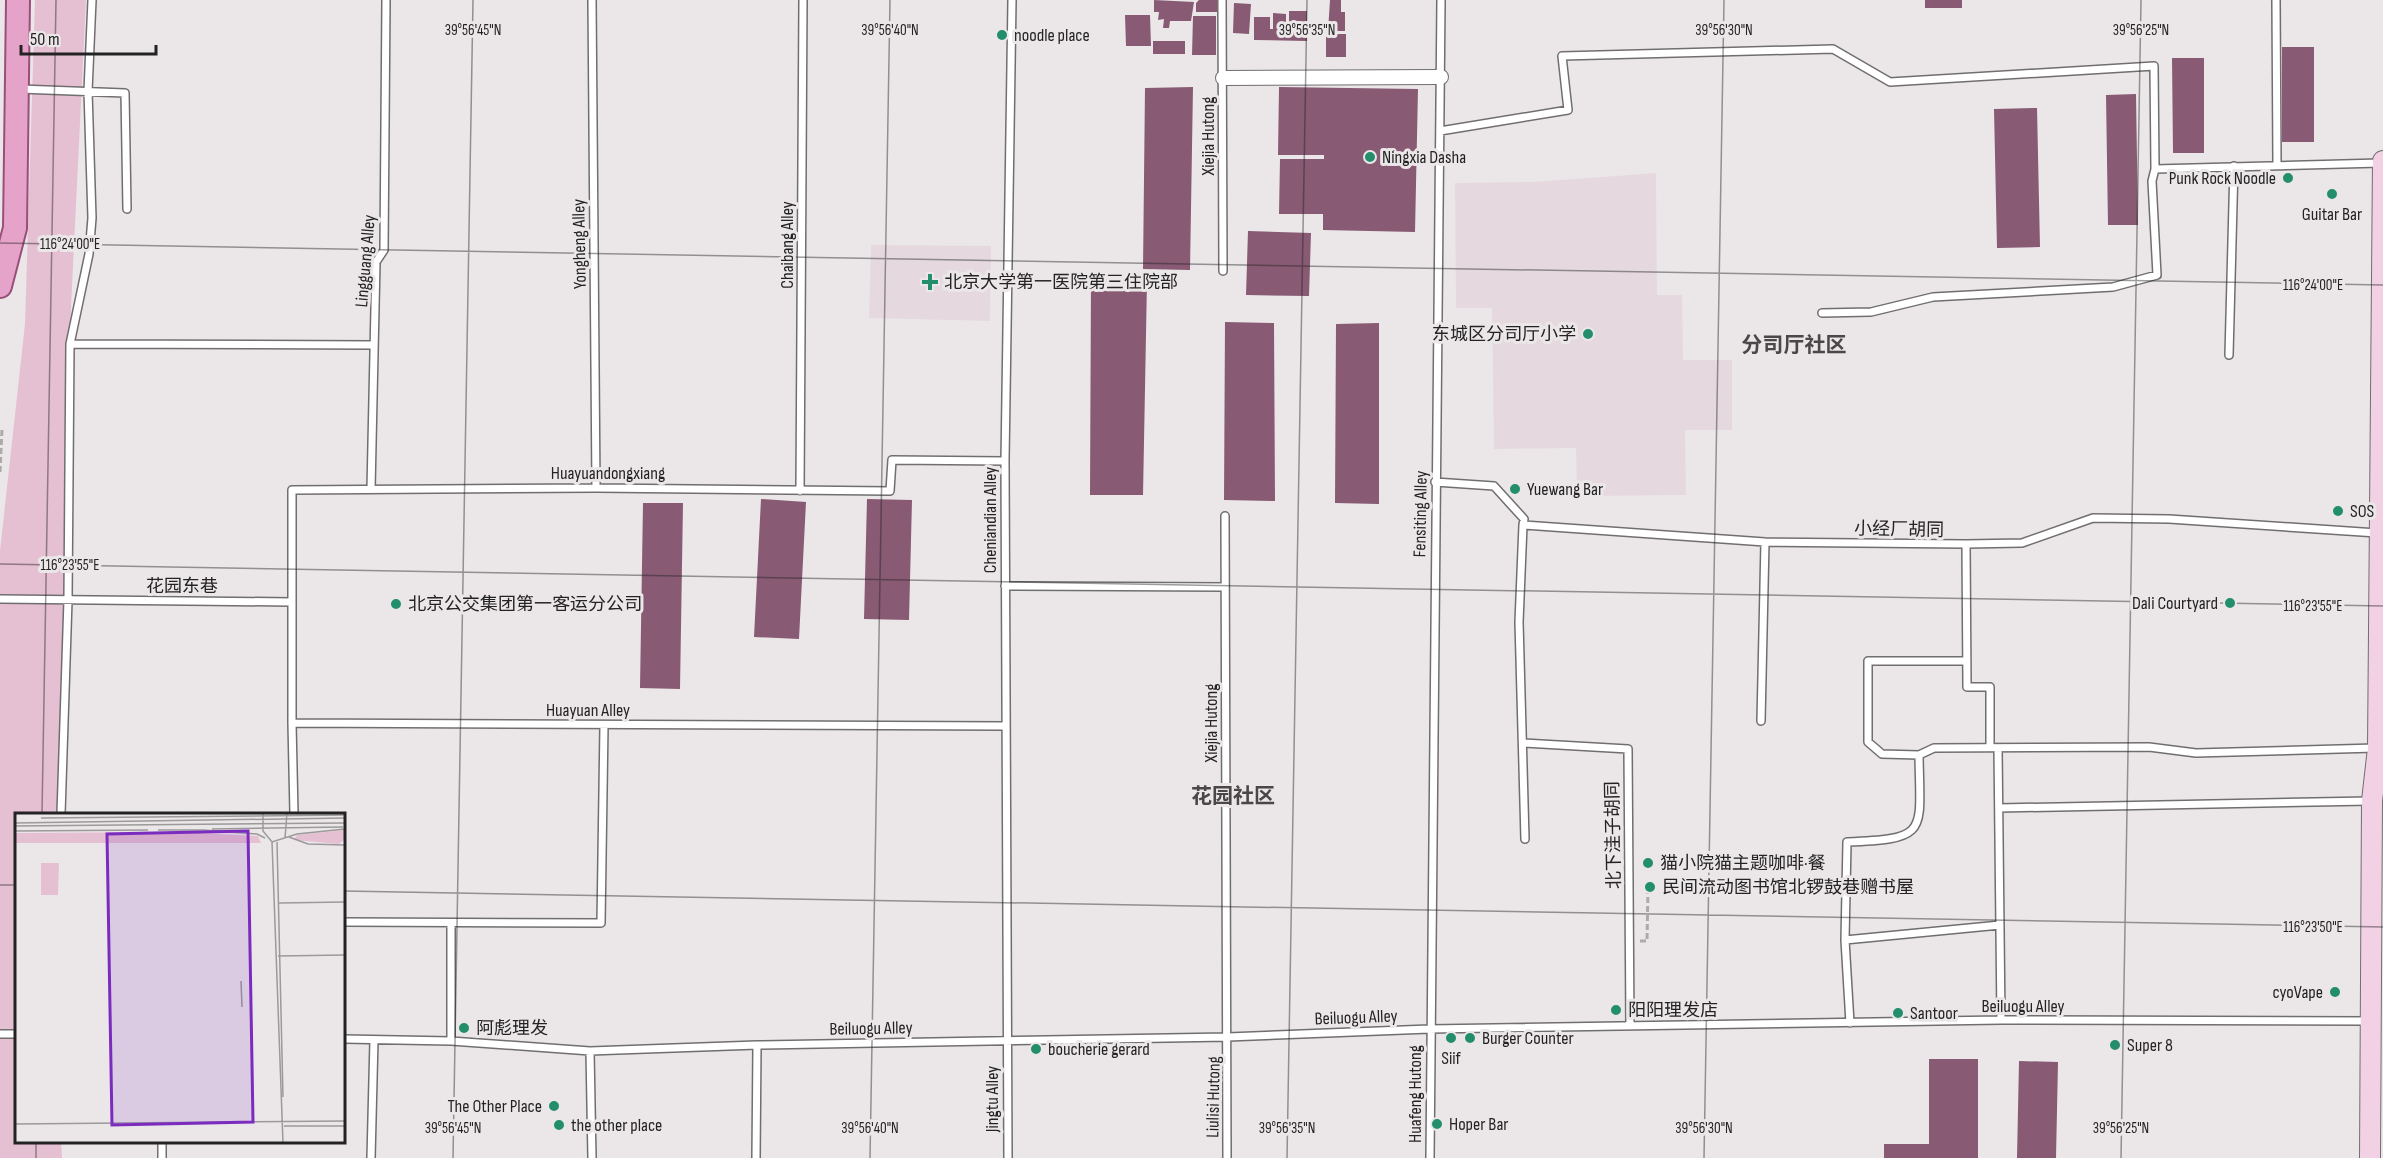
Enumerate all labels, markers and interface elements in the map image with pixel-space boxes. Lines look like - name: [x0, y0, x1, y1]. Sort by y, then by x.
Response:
- scale bar: [21, 18, 156, 56]
- text: 39°56'45"N: [445, 21, 501, 40]
- text: 39°56'40"N: [861, 21, 919, 40]
- text: 39°56'35"N: [1279, 21, 1335, 40]
- text: 39°56'30"N: [1695, 21, 1753, 40]
- text: 39°56'25"N: [2113, 21, 2169, 40]
- place label: noodle place: [1014, 25, 1090, 46]
- marker: noodle place: [995, 28, 1009, 42]
- text: 50 m: [30, 29, 60, 50]
- street label: Xiejia Hutong: [1198, 97, 1219, 176]
- place label: Ningxia Dasha: [1382, 147, 1466, 168]
- marker: Ningxia Dasha: [1363, 150, 1377, 164]
- place label: Punk Rock Noodle: [2169, 168, 2276, 189]
- marker: Punk Rock Noodle: [2281, 171, 2295, 185]
- marker: Guitar Bar: [2325, 187, 2339, 201]
- street label: Yongheng Alley: [568, 199, 591, 289]
- street label: Chaibang Alley: [777, 201, 798, 289]
- place label: Guitar Bar: [2302, 204, 2362, 225]
- street label: Lingguang Alley: [351, 214, 380, 308]
- text: 116°24'00"E: [40, 235, 100, 254]
- place label: 北京大学第一医院第三住院部: [944, 272, 1178, 293]
- marker: 北京大学第一医院第三住院部: [921, 273, 939, 291]
- text: 116°24'00"E: [2283, 276, 2343, 295]
- place label: 东城区分司厅小学: [1432, 324, 1576, 345]
- marker: 东城区分司厅小学: [1581, 327, 1595, 341]
- district label: 分司厅社区: [1742, 333, 1847, 358]
- street label: Huayuandongxiang: [551, 463, 665, 484]
- street label: Cheniandian Alley: [980, 467, 1001, 573]
- street label: Fensiting Alley: [1409, 470, 1432, 557]
- place label: Yuewang Bar: [1527, 479, 1603, 500]
- marker: Yuewang Bar: [1508, 482, 1522, 496]
- place label: SOS: [2350, 501, 2374, 522]
- marker: SOS: [2331, 504, 2345, 518]
- street label: 小经厂胡同: [1854, 518, 1944, 541]
- text: 116°23'55"E: [41, 556, 99, 575]
- street label: 花园东巷: [146, 576, 218, 597]
- place label: Dali Courtyard: [2132, 593, 2218, 614]
- place label: 北京公交集团第一客运分公司: [408, 594, 642, 615]
- marker: Dali Courtyard: [2223, 596, 2237, 610]
- marker: 北京公交集团第一客运分公司: [389, 597, 403, 611]
- text: 116°23'55"E: [2284, 597, 2342, 616]
- street label: Xiejia Hutong: [1201, 684, 1222, 763]
- street label: Huayuan Alley: [546, 700, 630, 721]
- street label: 北下洼子胡同: [1602, 781, 1625, 889]
- district label: 花园社区: [1191, 784, 1275, 809]
- inset map: [15, 813, 345, 1143]
- place label: 猫小院猫主题咖啡·餐: [1660, 853, 1826, 874]
- marker: 猫小院猫主题咖啡·餐: [1641, 856, 1655, 870]
- place label: 民间流动图书馆北锣鼓巷赠书屋: [1662, 877, 1914, 898]
- marker: 民间流动图书馆北锣鼓巷赠书屋: [1643, 880, 1657, 894]
- text: 116°23'50"E: [2283, 918, 2343, 937]
- place label: cyoVape: [2272, 982, 2323, 1003]
- marker: cyoVape: [2328, 985, 2342, 999]
- street label: Beiluogu Alley: [1981, 996, 2065, 1017]
- place label: 阳阳理发店: [1628, 1000, 1718, 1021]
- marker: 阳阳理发店: [1609, 1003, 1623, 1017]
- place label: Santoor: [1910, 1003, 1958, 1024]
- street label: Beiluogu Alley: [1314, 1006, 1398, 1029]
- marker: Santoor: [1891, 1006, 1905, 1020]
- street label: Beiluogu Alley: [829, 1017, 913, 1040]
- place label: 阿彪理发: [476, 1018, 548, 1039]
- marker: 阿彪理发: [457, 1021, 471, 1035]
- place label: Burger Counter: [1482, 1028, 1574, 1049]
- marker: Siif: [1444, 1031, 1458, 1045]
- marker: Burger Counter: [1463, 1031, 1477, 1045]
- place label: Super 8: [2127, 1035, 2173, 1056]
- marker: Super 8: [2108, 1038, 2122, 1052]
- place label: boucherie gerard: [1048, 1039, 1150, 1060]
- marker: boucherie gerard: [1029, 1042, 1043, 1056]
- street label: Huafeng Hutong: [1405, 1045, 1426, 1143]
- place label: Siif: [1441, 1048, 1462, 1069]
- street label: Liulisi Hutong: [1202, 1056, 1225, 1138]
- street label: Jingtu Alley: [982, 1066, 1003, 1133]
- place label: The Other Place: [447, 1096, 542, 1117]
- marker: The Other Place: [547, 1099, 561, 1113]
- place label: Hoper Bar: [1449, 1114, 1509, 1135]
- place label: the other place: [571, 1115, 662, 1136]
- marker: Hoper Bar: [1430, 1117, 1444, 1131]
- marker: the other place: [552, 1118, 566, 1132]
- text: 39°56'45"N: [425, 1119, 481, 1138]
- text: 39°56'40"N: [841, 1119, 899, 1138]
- text: 39°56'35"N: [1259, 1119, 1315, 1138]
- text: 39°56'30"N: [1675, 1119, 1733, 1138]
- text: 39°56'25"N: [2093, 1119, 2149, 1138]

